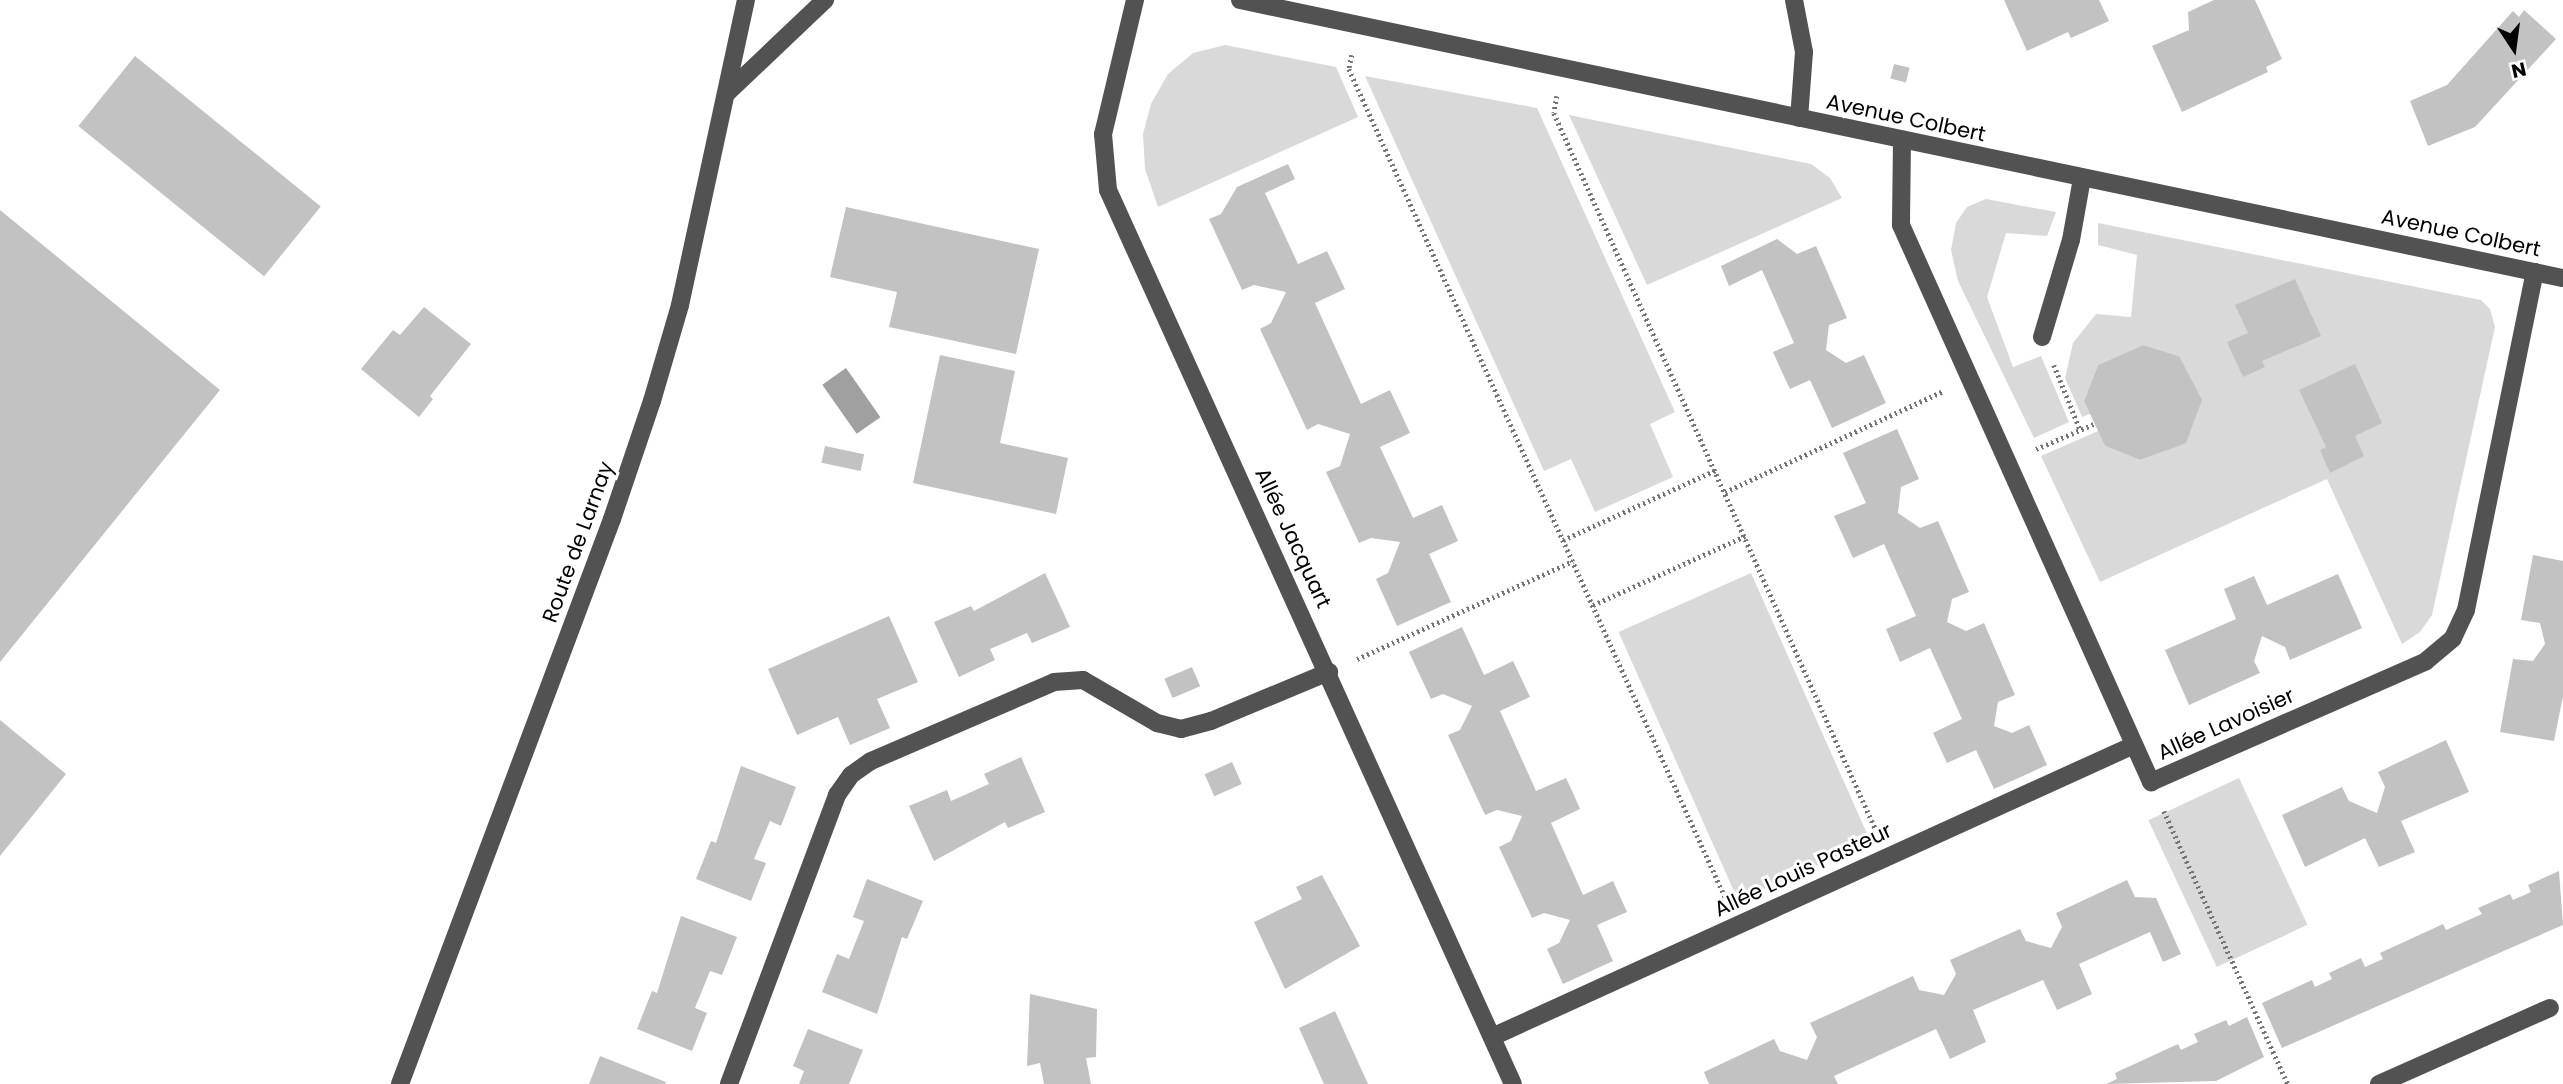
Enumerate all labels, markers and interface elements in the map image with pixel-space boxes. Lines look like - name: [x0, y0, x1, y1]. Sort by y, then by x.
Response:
- north arrow: [2479, 14, 2549, 84]
- text: N: [2509, 55, 2529, 85]
- street label: Avenue Colbert: [1824, 89, 1988, 147]
- street label: Avenue Colbert: [2379, 204, 2543, 262]
- street label: Route de Larnay: [537, 458, 619, 626]
- street label: Allée Jacquart: [1250, 464, 1336, 612]
- street label: Allée Lavoisier: [2154, 683, 2298, 765]
- street label: Allée Louis Pasteur: [1710, 818, 1896, 922]

